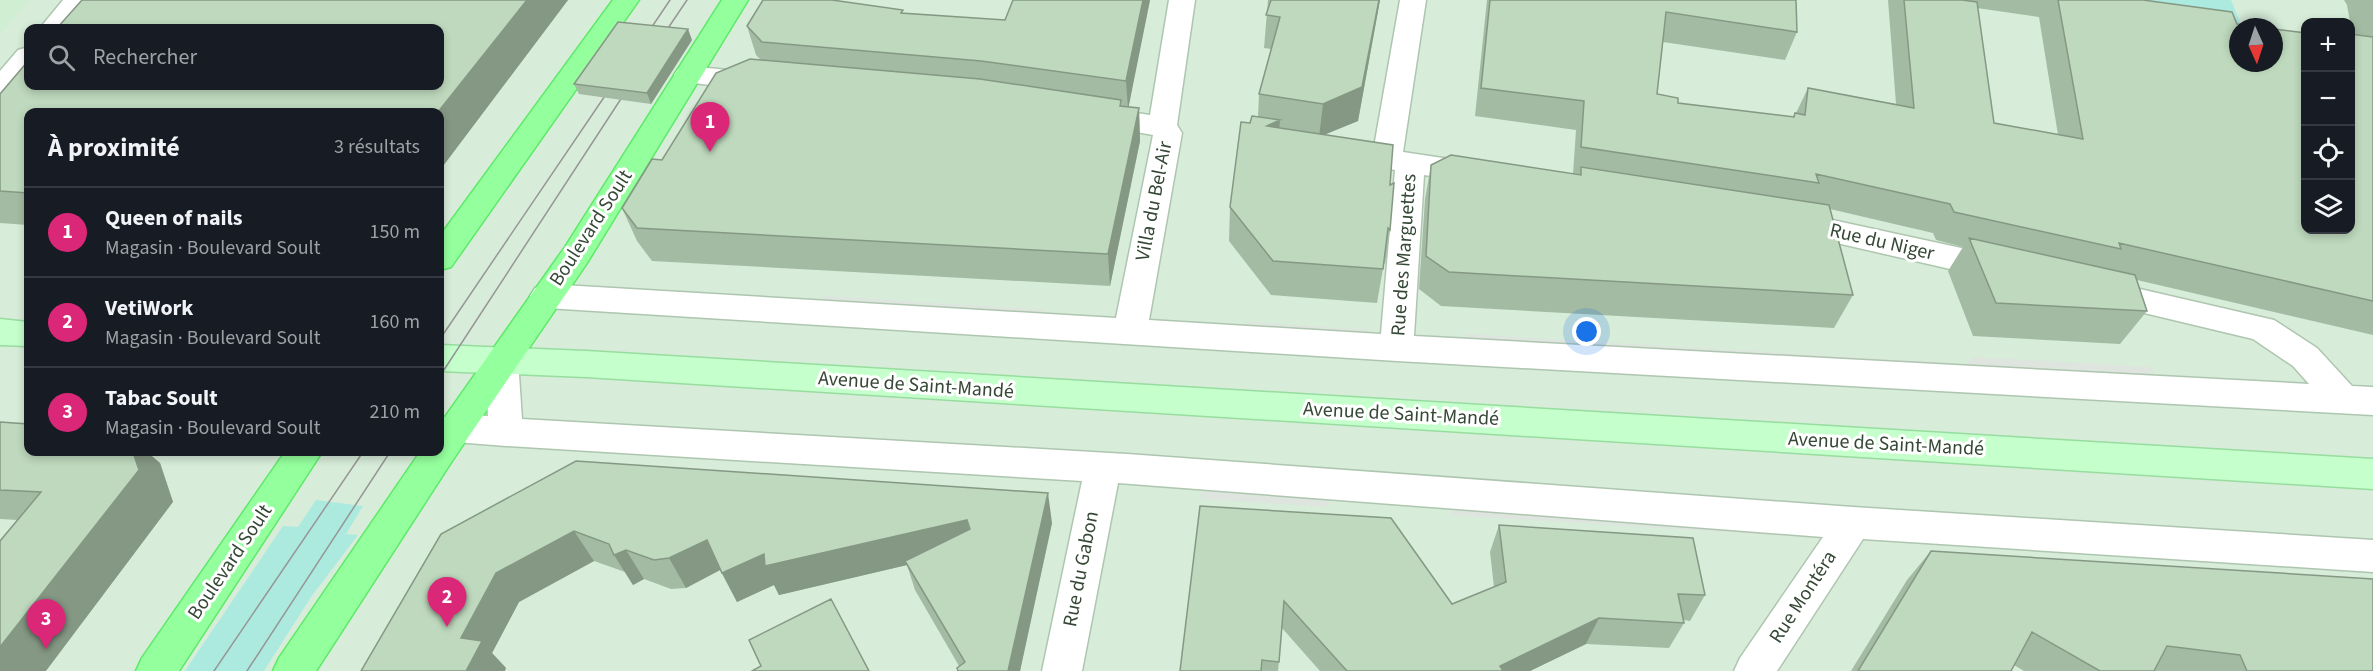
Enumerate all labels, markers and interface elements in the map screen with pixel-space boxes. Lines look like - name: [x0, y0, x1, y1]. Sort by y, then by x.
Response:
- north arrow: [2229, 18, 2283, 72]
- map controls: [2301, 18, 2355, 234]
- button: +: [2301, 18, 2355, 72]
- search box: [24, 24, 444, 90]
- icon: search: [45, 41, 78, 74]
- text: Rechercher: [93, 41, 197, 73]
- button: −: [2301, 72, 2355, 126]
- pin: 1: [690, 102, 730, 152]
- button: locate: [2301, 126, 2355, 180]
- text: À proximité: [48, 129, 180, 166]
- text: 3 résultats: [334, 133, 420, 161]
- street label: Villa du Bel-Air: [1129, 139, 1179, 263]
- street label: Boulevard Soult: [543, 164, 639, 292]
- street label: Rue des Marguettes: [1384, 173, 1424, 337]
- button: layers: [2301, 180, 2355, 234]
- text: Queen of nails: [105, 202, 243, 234]
- street label: Rue du Niger: [1827, 216, 1937, 268]
- text: 1: [62, 218, 73, 246]
- text: 150 m: [370, 218, 420, 246]
- text: Magasin · Boulevard Soult: [105, 234, 320, 262]
- text: VetiWork: [105, 292, 193, 324]
- text: 2: [62, 308, 73, 336]
- text: 160 m: [370, 308, 420, 336]
- your location: [1572, 317, 1601, 346]
- text: Magasin · Boulevard Soult: [105, 324, 320, 352]
- street label: Avenue de Saint-Mandé: [817, 364, 1015, 406]
- text: Tabac Soult: [105, 382, 218, 414]
- street label: Avenue de Saint-Mandé: [1302, 395, 1500, 433]
- text: 3: [62, 398, 73, 426]
- text: 210 m: [370, 398, 420, 426]
- text: Magasin · Boulevard Soult: [105, 414, 320, 442]
- street label: Avenue de Saint-Mandé: [1787, 425, 1985, 463]
- street label: Boulevard Soult: [181, 499, 279, 625]
- street label: Rue du Gabon: [1056, 509, 1106, 629]
- street label: Rue Montéra: [1763, 545, 1843, 649]
- pin: 2: [428, 578, 466, 627]
- pin: 3: [26, 600, 66, 649]

